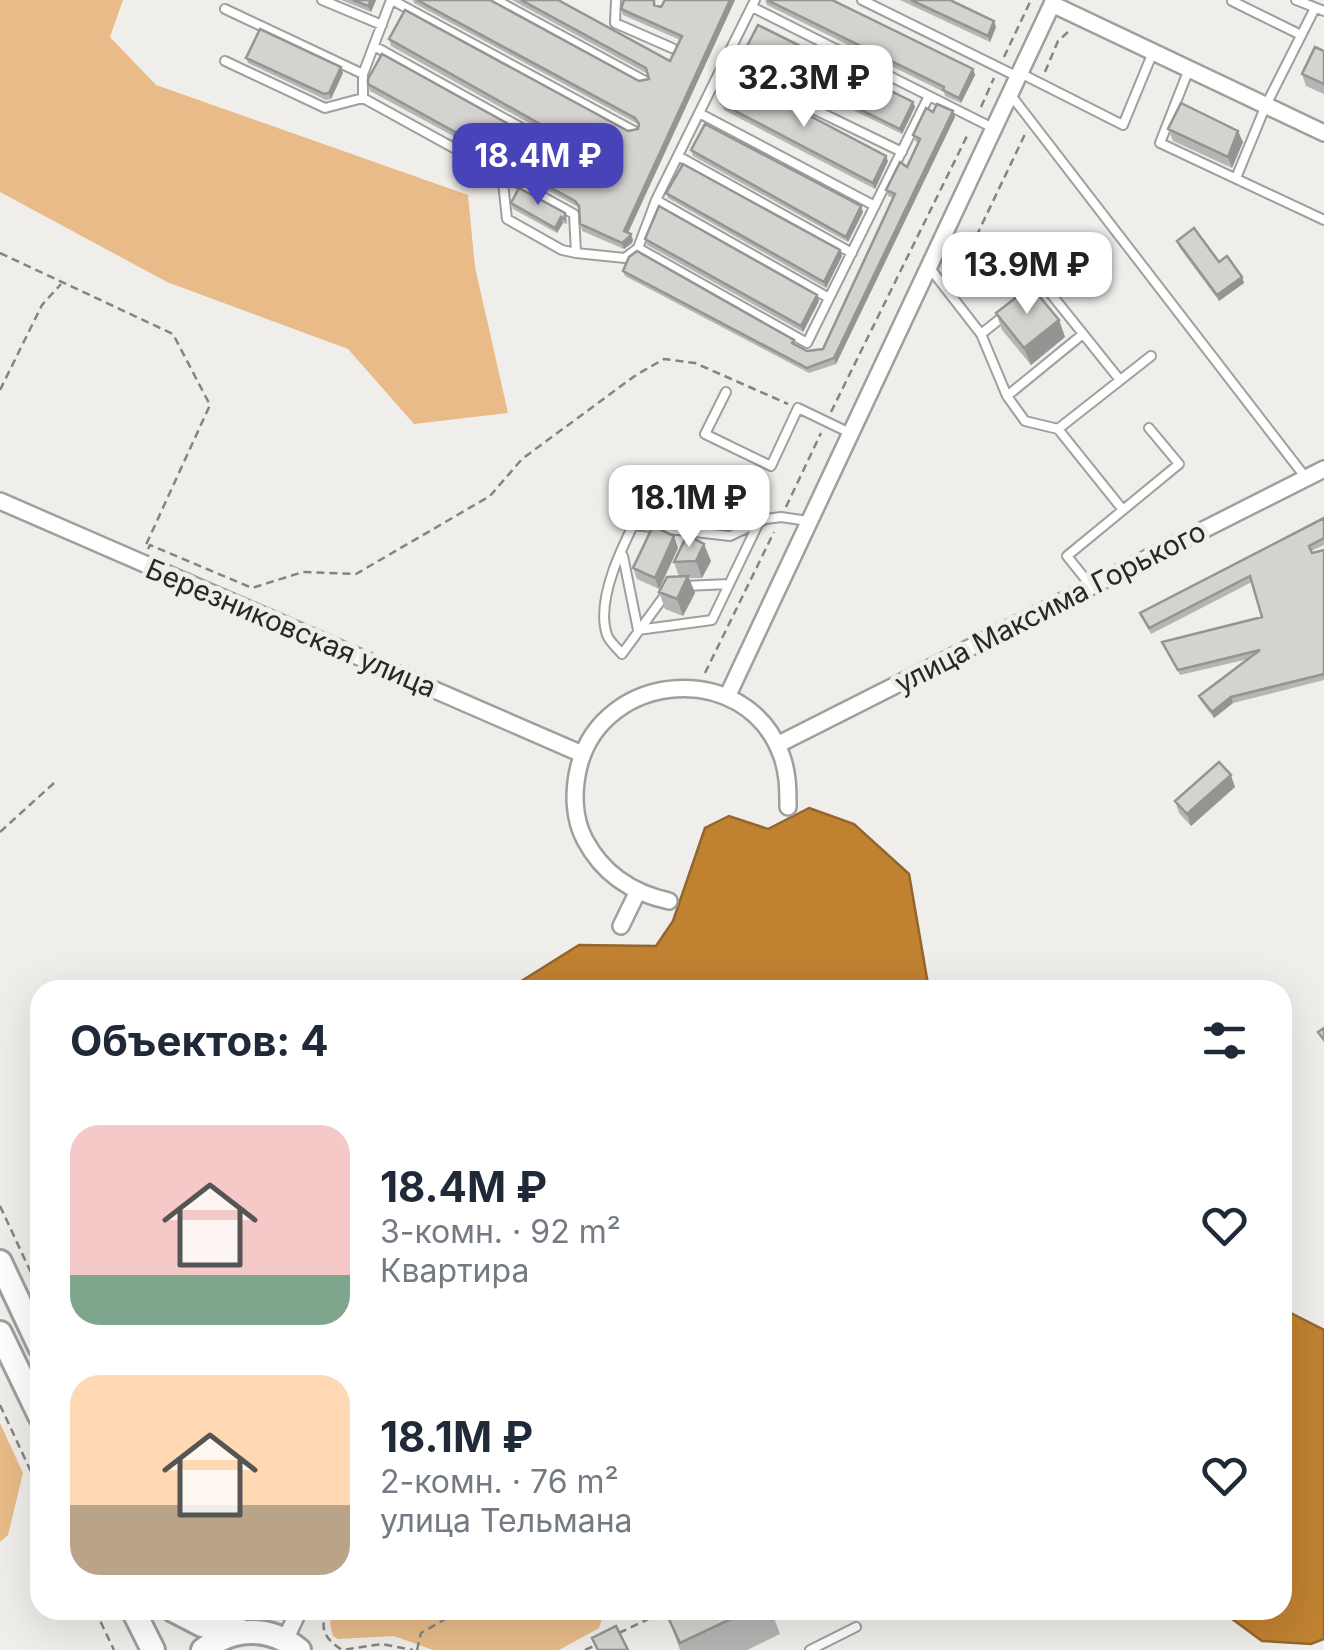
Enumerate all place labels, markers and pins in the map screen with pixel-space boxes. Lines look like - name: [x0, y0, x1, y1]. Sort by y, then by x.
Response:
- pin: 32.3M ₽: [712, 45, 896, 130]
- pin: 18.4M ₽: [446, 123, 630, 208]
- pin: 13.9M ₽: [935, 232, 1119, 317]
- pin: 18.1M ₽: [597, 465, 781, 550]

